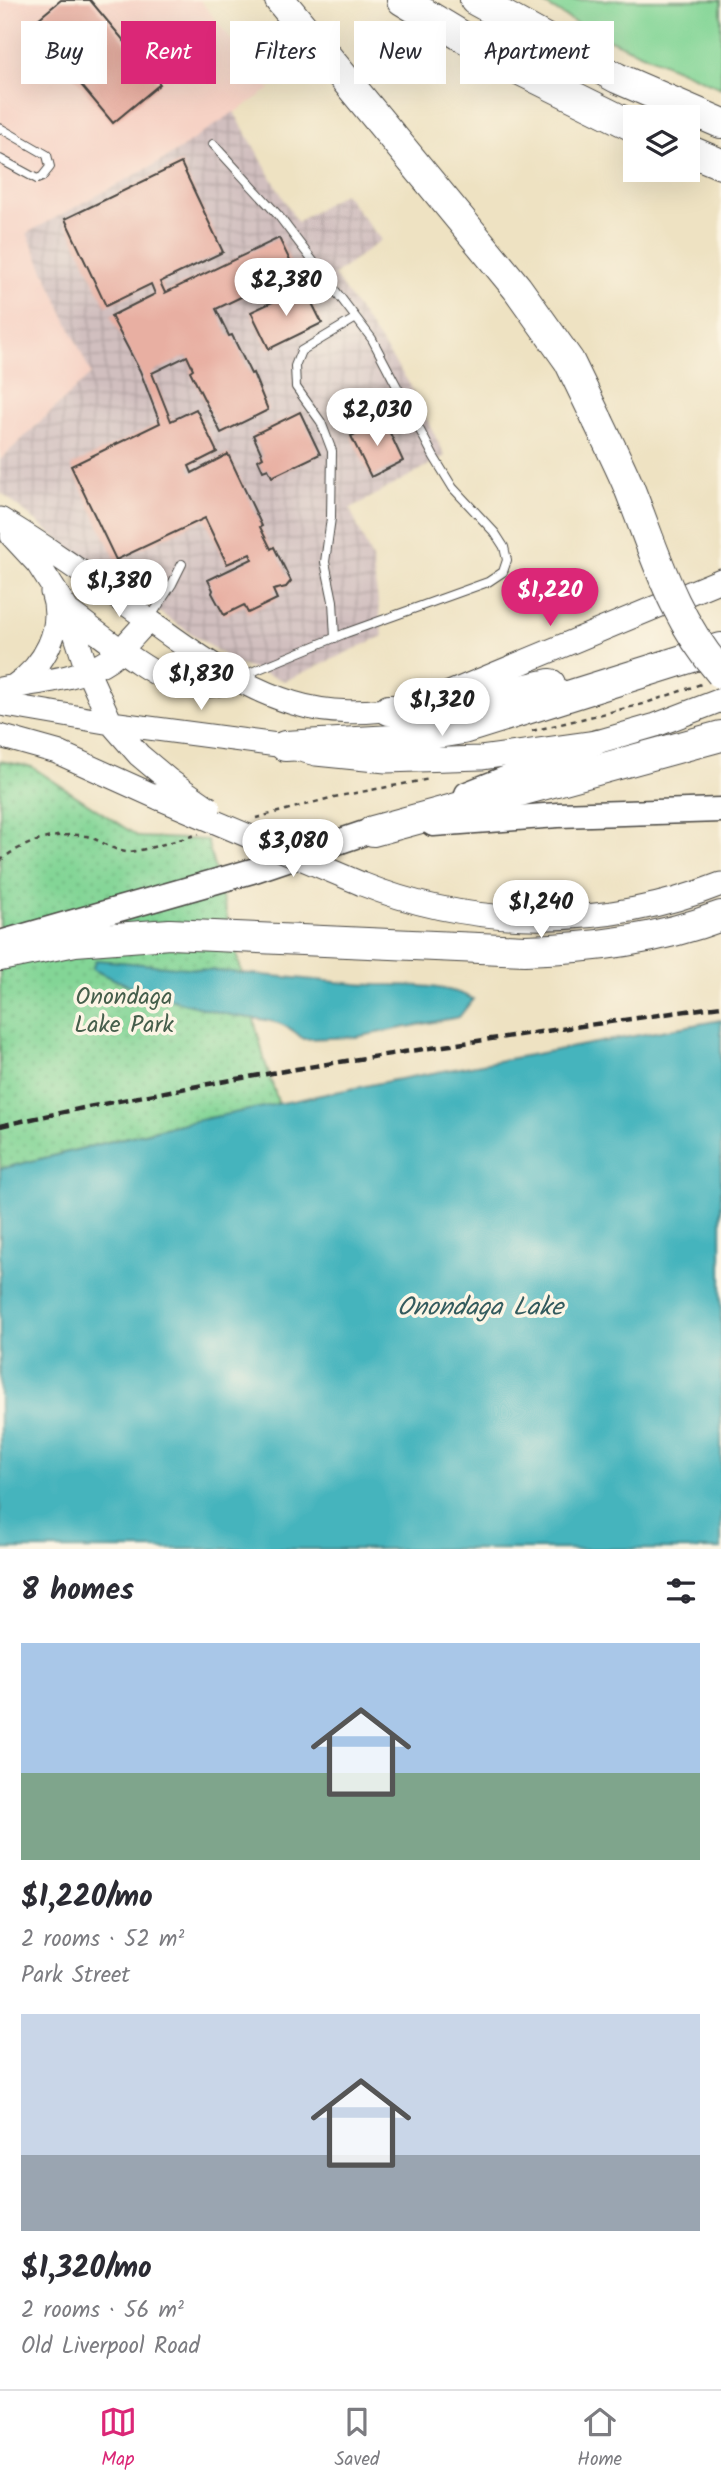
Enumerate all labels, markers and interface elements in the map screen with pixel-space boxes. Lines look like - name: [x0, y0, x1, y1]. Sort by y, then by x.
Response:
- chip: Buy: [21, 21, 107, 84]
- chip: Rent: [121, 21, 216, 84]
- chip: Filters: [230, 21, 340, 84]
- chip: New: [354, 21, 446, 84]
- chip: Apartment: [460, 21, 614, 84]
- map controls: [623, 105, 700, 182]
- button: layers: [623, 105, 700, 182]
- pin: $2,380: [229, 258, 343, 318]
- text: $2,380: [250, 263, 322, 299]
- pin: $2,030: [320, 388, 434, 448]
- text: $2,030: [342, 393, 412, 429]
- pin: $1,380: [62, 560, 176, 619]
- text: $1,380: [87, 564, 151, 600]
- pin: $1,220: [493, 568, 607, 628]
- text: $1,220: [517, 573, 583, 609]
- pin: $1,830: [144, 652, 258, 712]
- text: $1,830: [169, 657, 233, 693]
- pin: $1,320: [385, 678, 499, 738]
- text: $1,320: [410, 683, 474, 719]
- pin: $3,080: [236, 820, 350, 879]
- text: $3,080: [258, 824, 328, 860]
- pin: $1,240: [484, 880, 598, 940]
- text: $1,240: [509, 885, 573, 921]
- park label: Onondaga Lake Park: [74, 978, 175, 1045]
- water label: Onondaga Lake: [397, 1287, 565, 1329]
- text: 8 homes: [21, 1567, 134, 1615]
- icon: filters: [662, 1572, 700, 1610]
- icon: home: [298, 1689, 424, 1815]
- text: $1,220/mo: [21, 1874, 153, 1922]
- text: 2 rooms · 52 m²: [21, 1922, 184, 1958]
- text: Park Street: [21, 1958, 130, 1994]
- icon: home: [298, 2060, 424, 2186]
- text: $1,320/mo: [21, 2245, 152, 2293]
- text: 2 rooms · 56 m²: [21, 2293, 184, 2329]
- text: Old Liverpool Road: [21, 2329, 200, 2365]
- tab: Map: [99, 2403, 137, 2475]
- tab: Saved: [334, 2403, 380, 2475]
- tab: Home: [577, 2403, 622, 2475]

